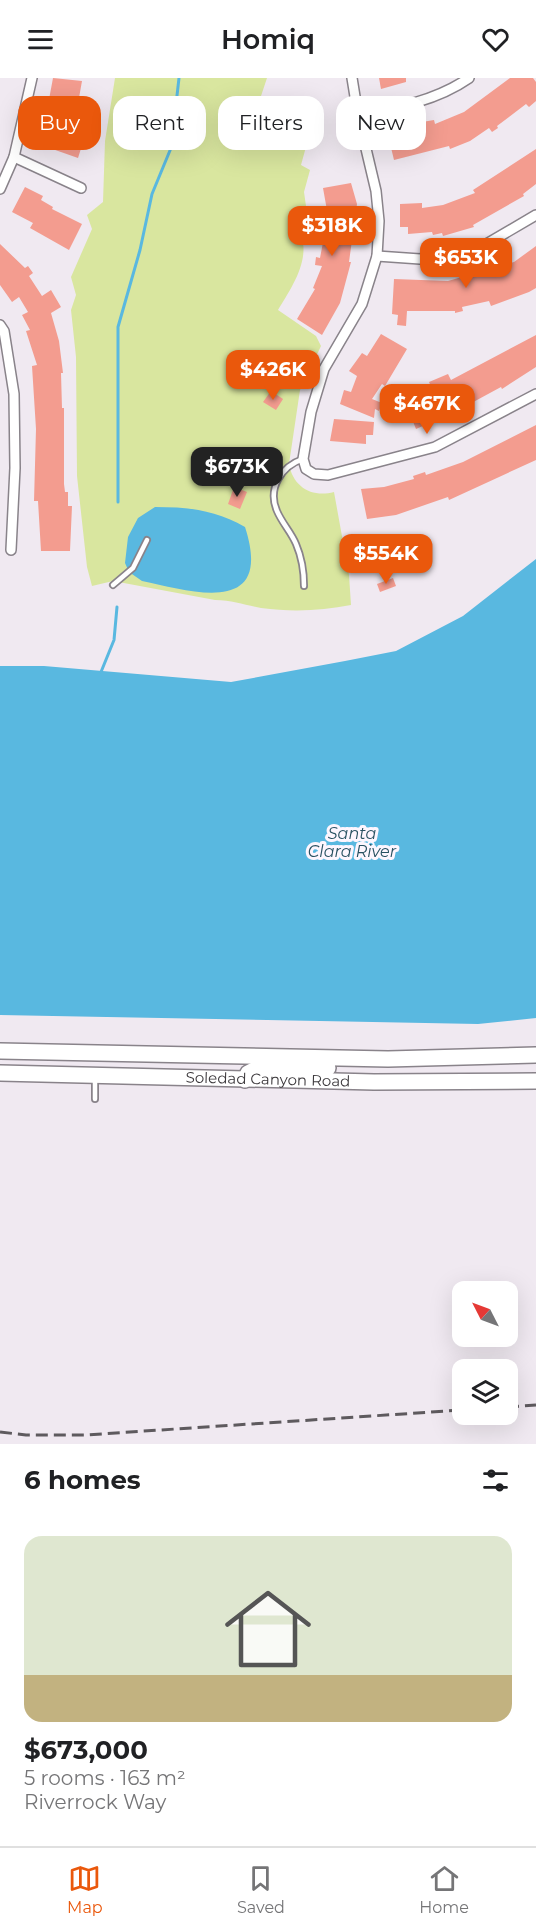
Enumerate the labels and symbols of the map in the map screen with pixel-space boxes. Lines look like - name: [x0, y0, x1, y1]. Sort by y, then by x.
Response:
- pin: $318K: [290, 206, 374, 257]
- pin: $653K: [424, 238, 508, 289]
- pin: $426K: [231, 350, 315, 401]
- pin: $467K: [385, 384, 469, 435]
- pin: $673K: [195, 447, 279, 498]
- pin: $554K: [344, 534, 428, 585]
- water label: Santa Clara River: [308, 824, 397, 861]
- street label: Soledad Canyon Road: [185, 1067, 351, 1090]
- north arrow: [452, 1281, 518, 1347]

